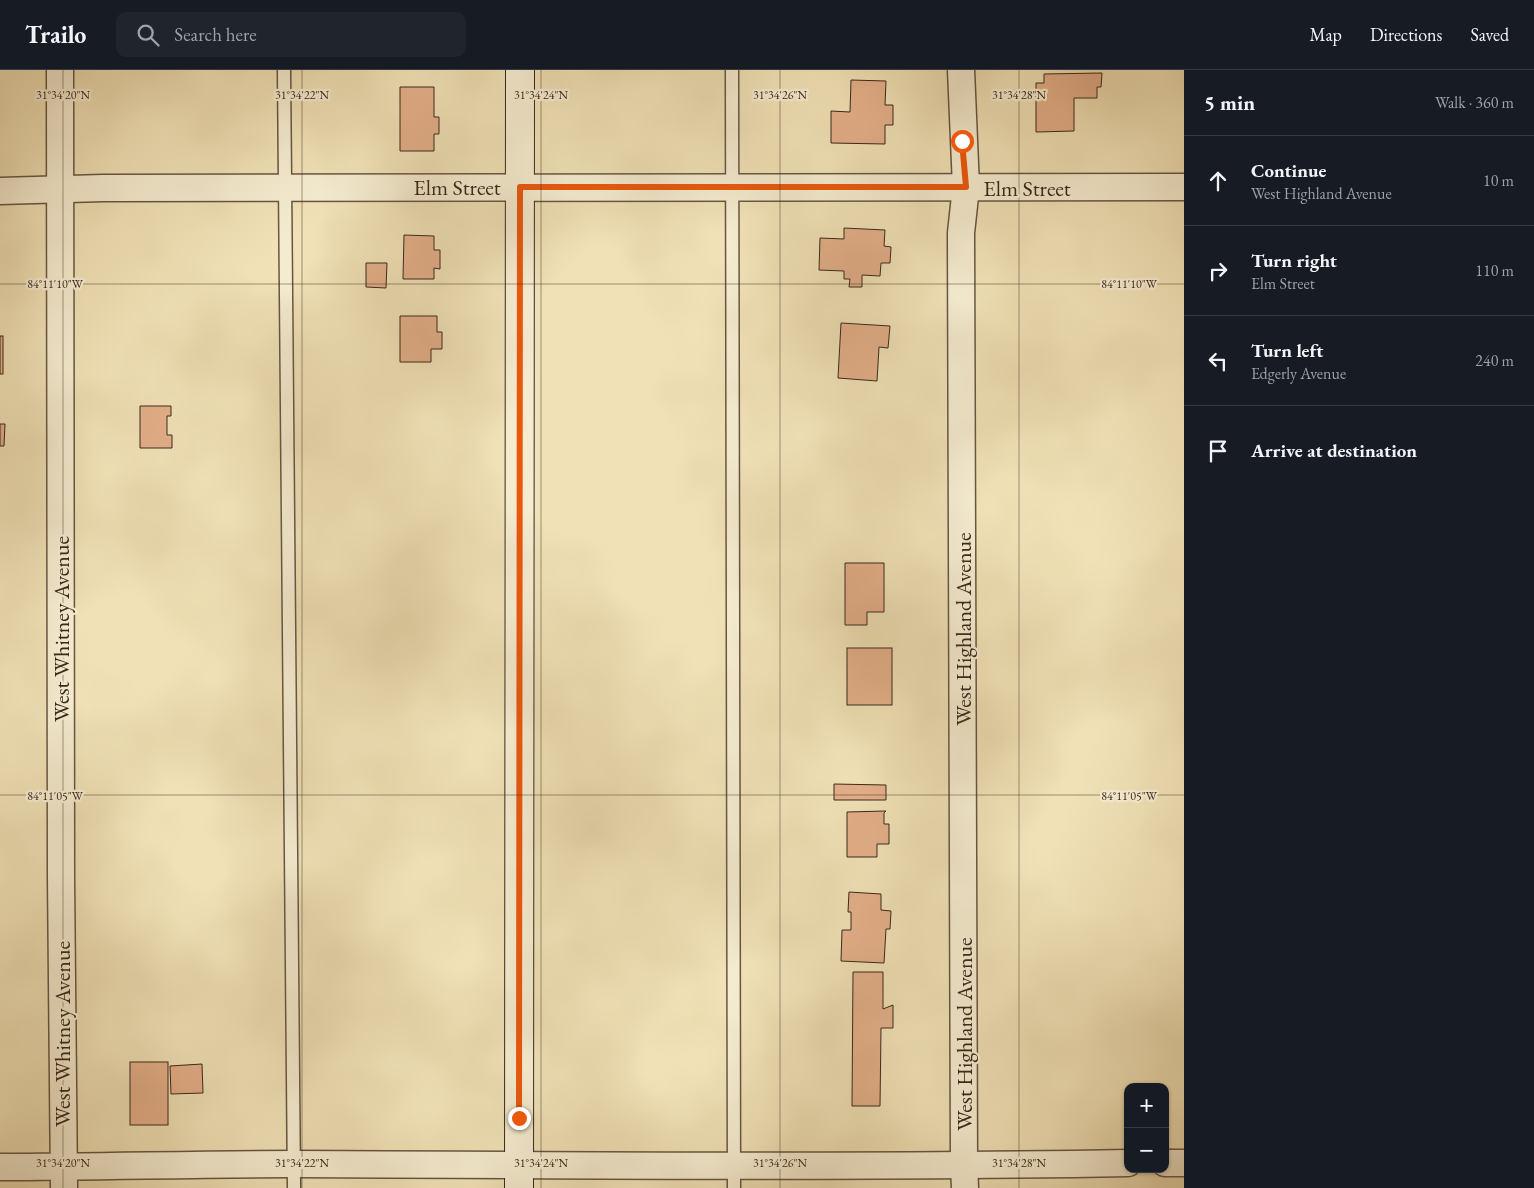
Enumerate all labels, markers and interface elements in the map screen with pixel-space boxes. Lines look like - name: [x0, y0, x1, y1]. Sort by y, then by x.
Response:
- search box: [116, 12, 466, 57]
- text: Trailo: [25, 19, 86, 50]
- icon: search: [134, 21, 162, 49]
- text: Search here: [174, 22, 257, 47]
- text: Map: [1310, 23, 1342, 46]
- text: Directions: [1370, 23, 1442, 46]
- text: Saved: [1470, 23, 1509, 46]
- text: 31°34'20"N: [36, 87, 90, 103]
- text: 31°34'22"N: [275, 87, 329, 103]
- text: 31°34'24"N: [514, 87, 568, 103]
- text: 31°34'26"N: [753, 87, 807, 103]
- text: 31°34'28"N: [992, 87, 1046, 103]
- text: 5 min: [1204, 89, 1255, 116]
- text: Walk · 360 m: [1435, 92, 1514, 113]
- route start: [951, 130, 974, 153]
- text: Continue: [1251, 158, 1326, 183]
- icon: ahead: [1204, 167, 1232, 195]
- text: 10 m: [1483, 170, 1514, 191]
- street label: Elm Street: [413, 173, 501, 202]
- street label: Elm Street: [983, 174, 1071, 203]
- text: West Highland Avenue: [1251, 183, 1392, 204]
- text: Turn right: [1251, 248, 1337, 273]
- icon: right: [1204, 257, 1232, 285]
- text: 110 m: [1475, 260, 1514, 281]
- text: Elm Street: [1251, 273, 1315, 294]
- text: 84°11'10"W: [27, 276, 84, 292]
- text: 84°11'10"W: [1101, 276, 1158, 292]
- text: Turn left: [1251, 338, 1323, 363]
- icon: left: [1204, 347, 1232, 375]
- text: 240 m: [1475, 350, 1514, 371]
- text: Edgerly Avenue: [1251, 363, 1346, 384]
- icon: arrive: [1204, 437, 1232, 465]
- text: Arrive at destination: [1251, 438, 1417, 463]
- street label: West Highland Avenue: [949, 532, 978, 726]
- street label: West Whitney Avenue: [47, 536, 76, 722]
- text: 84°11'05"W: [27, 788, 84, 804]
- text: 84°11'05"W: [1101, 788, 1158, 804]
- street label: West Highland Avenue: [950, 937, 979, 1131]
- street label: West Whitney Avenue: [48, 941, 77, 1127]
- map controls: [1124, 1083, 1169, 1173]
- button: +: [1124, 1083, 1169, 1128]
- route end: [508, 1107, 531, 1130]
- button: −: [1124, 1128, 1169, 1173]
- text: 31°34'20"N: [36, 1155, 90, 1171]
- text: 31°34'22"N: [275, 1155, 329, 1171]
- text: 31°34'24"N: [514, 1155, 568, 1171]
- text: 31°34'26"N: [753, 1155, 807, 1171]
- text: 31°34'28"N: [992, 1155, 1046, 1171]

